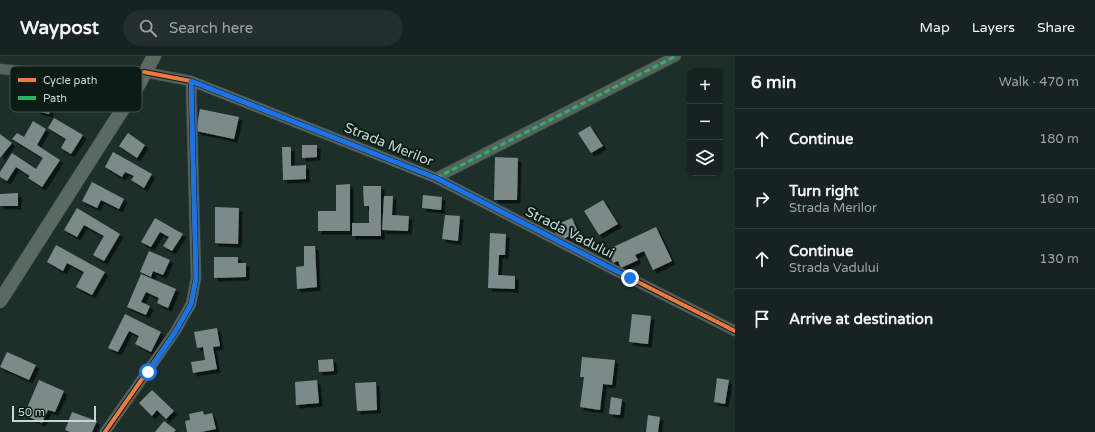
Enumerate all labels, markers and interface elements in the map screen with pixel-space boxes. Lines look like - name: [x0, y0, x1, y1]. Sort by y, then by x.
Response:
- search box: [123, 10, 403, 46]
- text: Waypost: [20, 17, 99, 39]
- icon: search: [137, 17, 159, 39]
- text: Search here: [169, 19, 253, 37]
- text: Map: [920, 19, 950, 36]
- text: Layers: [972, 19, 1015, 36]
- text: Share: [1037, 19, 1075, 36]
- legend: [10, 66, 142, 112]
- map controls: [687, 68, 723, 176]
- button: +: [687, 68, 723, 104]
- text: 6 min: [751, 72, 796, 93]
- text: Cycle path: [43, 74, 98, 87]
- text: Walk · 470 m: [999, 74, 1079, 90]
- text: Path: [43, 92, 67, 105]
- button: −: [687, 104, 723, 140]
- street label: Strada Merilor: [342, 119, 436, 170]
- icon: ahead: [751, 128, 773, 150]
- text: Continue: [789, 130, 853, 148]
- text: 180 m: [1039, 131, 1079, 147]
- button: layers: [687, 140, 723, 176]
- text: Turn right: [789, 182, 859, 200]
- icon: right: [751, 188, 773, 210]
- text: 160 m: [1039, 191, 1079, 207]
- text: Strada Merilor: [789, 200, 877, 216]
- street label: Strada Vadului: [523, 203, 617, 262]
- text: Continue: [789, 242, 853, 260]
- icon: ahead: [751, 248, 773, 270]
- text: 130 m: [1039, 251, 1079, 267]
- text: Strada Vadului: [789, 260, 879, 276]
- route end: [621, 269, 639, 287]
- icon: arrive: [751, 308, 773, 330]
- text: Arrive at destination: [789, 310, 933, 328]
- route start: [139, 363, 157, 381]
- scale bar: [12, 404, 96, 423]
- text: 50 m: [18, 406, 45, 419]

